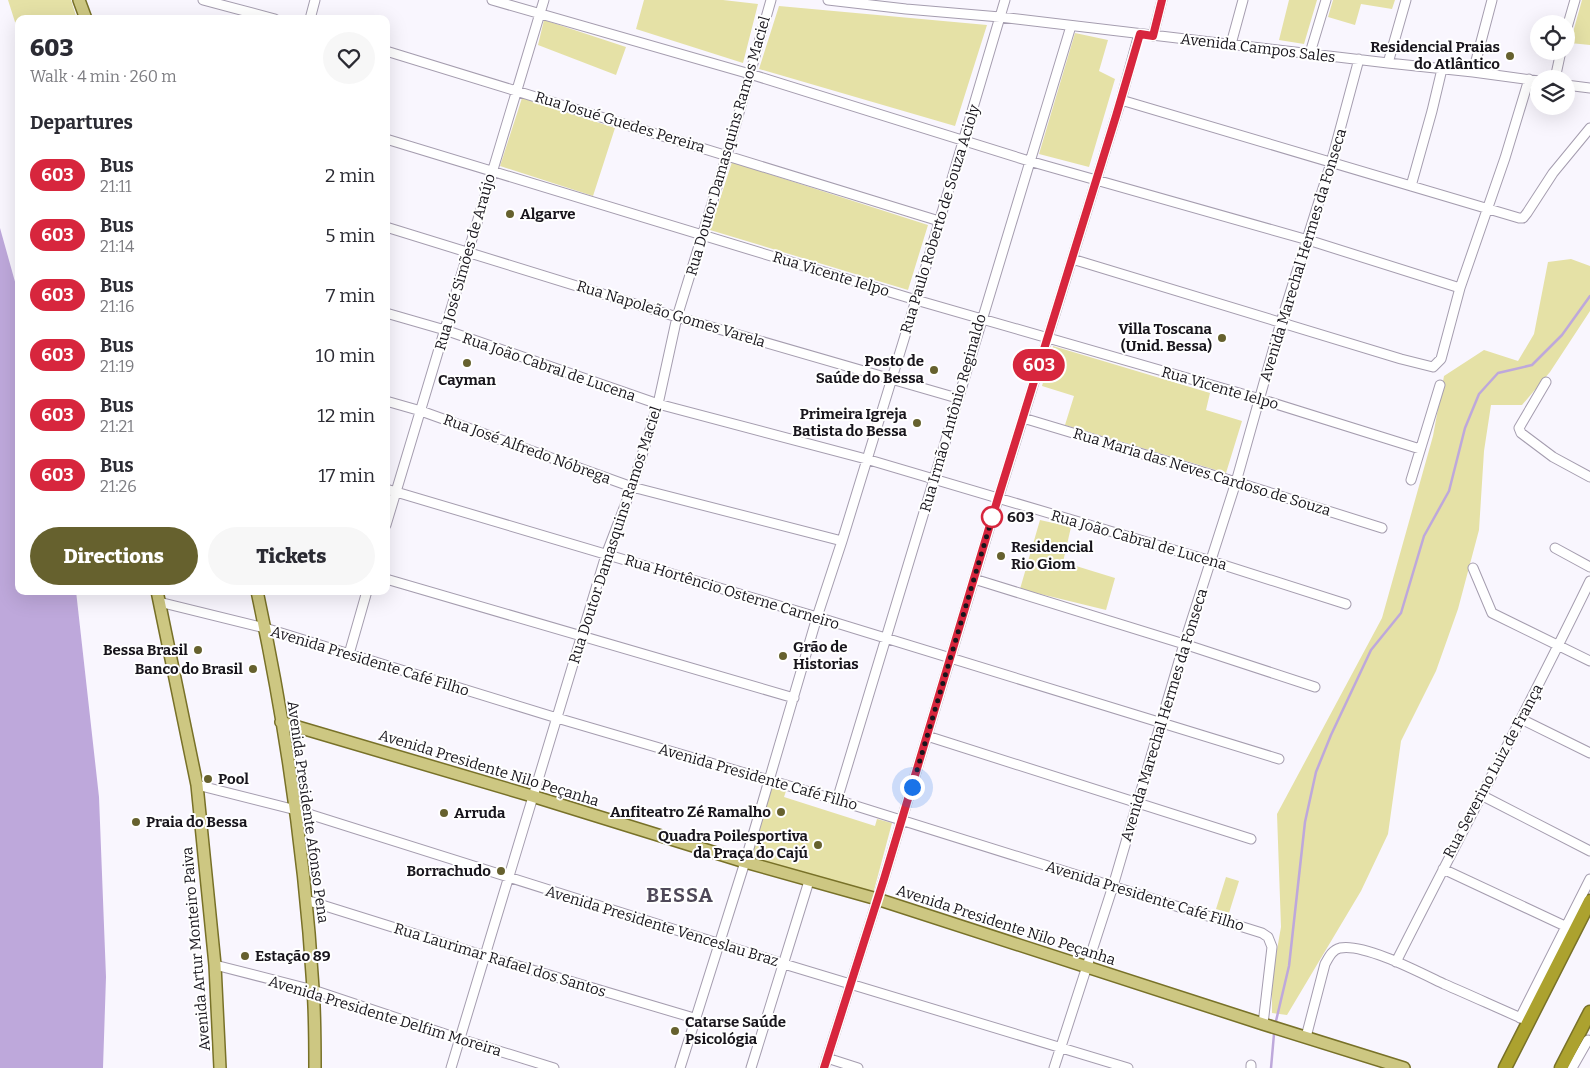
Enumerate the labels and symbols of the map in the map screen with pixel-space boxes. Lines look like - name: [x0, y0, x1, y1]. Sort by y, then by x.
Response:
- street label: Rua Doutor Damasquins Ramos Maciel: [682, 14, 774, 278]
- street label: Avenida Campos Sales: [1180, 30, 1336, 66]
- place label: Residencial Praias do Atlântico: [1370, 38, 1500, 73]
- marker: Residencial Praias do Atlântico: [1504, 50, 1516, 62]
- street label: Rua Josué Guedes Pereira: [533, 88, 707, 156]
- street label: Rua Paulo Roberto de Souza Acioly: [896, 102, 984, 336]
- street label: Avenida Marechal Hermes da Fonseca: [1256, 126, 1350, 384]
- street label: Rua José Simões de Araújo: [431, 172, 499, 352]
- place label: Algarve: [520, 205, 576, 223]
- marker: Algarve: [504, 208, 516, 220]
- street label: Rua Vicente Ielpo: [771, 248, 891, 300]
- street label: Rua Napoleão Gomes Varela: [574, 277, 768, 351]
- street label: Rua Irmão Antônio Reginaldo: [916, 312, 990, 514]
- place label: Villa Toscana (Unid. Bessa): [1118, 320, 1213, 355]
- street label: Rua João Cabral de Lucena: [460, 329, 638, 405]
- marker: Villa Toscana (Unid. Bessa): [1216, 332, 1228, 344]
- line badge: 603: [1010, 349, 1068, 381]
- place label: Posto de Saúde do Bessa: [816, 352, 925, 387]
- marker: Cayman: [461, 357, 473, 369]
- street label: Rua Vicente Ielpo: [1159, 363, 1281, 413]
- marker: Posto de Saúde do Bessa: [928, 364, 940, 376]
- place label: Cayman: [438, 371, 496, 389]
- street label: Rua Doutor Damasquins Ramos Maciel: [565, 404, 665, 666]
- place label: Primeira Igreja Batista do Bessa: [793, 405, 908, 440]
- street label: Rua José Alfredo Nóbrega: [441, 410, 613, 488]
- marker: Primeira Igreja Batista do Bessa: [911, 417, 923, 429]
- street label: Rua Maria das Neves Cardoso de Souza: [1071, 424, 1333, 520]
- marker: 603: [981, 506, 1003, 528]
- street label: Rua João Cabral de Lucena: [1049, 506, 1229, 574]
- place label: 603: [1007, 508, 1034, 526]
- place label: Residencial Rio Giom: [1011, 538, 1094, 573]
- marker: Residencial Rio Giom: [995, 550, 1007, 562]
- street label: Rua Hortêncio Osterne Carneiro: [623, 551, 841, 633]
- street label: Avenida Marechal Hermes da Fonseca: [1117, 586, 1211, 844]
- street label: Avenida Presidente Café Filho: [269, 622, 471, 700]
- place label: Grão de Historias: [793, 638, 859, 673]
- place label: Bessa Brasil: [103, 641, 188, 659]
- marker: Bessa Brasil: [192, 644, 204, 656]
- marker: Grão de Historias: [777, 650, 789, 662]
- place label: Banco do Brasil: [135, 660, 243, 678]
- marker: Banco do Brasil: [247, 663, 259, 675]
- street label: Rua Severino Luiz de França: [1439, 681, 1547, 861]
- street label: Avenida Presidente Afonso Pena: [283, 700, 333, 924]
- street label: Avenida Presidente Nilo Peçanha: [377, 726, 601, 810]
- street label: Avenida Presidente Café Filho: [656, 740, 860, 814]
- place label: Pool: [218, 770, 249, 788]
- marker: Pool: [202, 773, 214, 785]
- your location: [900, 775, 925, 800]
- place label: Anfiteatro Zé Ramalho: [610, 803, 771, 821]
- place label: Arruda: [454, 804, 506, 822]
- marker: Anfiteatro Zé Ramalho: [775, 806, 787, 818]
- marker: Arruda: [438, 807, 450, 819]
- place label: Praia do Bessa: [146, 813, 248, 831]
- marker: Praia do Bessa: [130, 816, 142, 828]
- place label: Quadra Poilesportiva da Praça do Cajú: [658, 827, 809, 862]
- marker: Quadra Poilesportiva da Praça do Cajú: [812, 839, 824, 851]
- street label: Avenida Artur Monteiro Paiva: [178, 846, 214, 1052]
- street label: Avenida Presidente Café Filho: [1044, 857, 1246, 935]
- place label: Borrachudo: [406, 862, 491, 880]
- marker: Borrachudo: [495, 865, 507, 877]
- street label: Avenida Presidente Nilo Peçanha: [894, 881, 1118, 969]
- street label: Avenida Presidente Venceslau Braz: [543, 882, 781, 970]
- district label: BESSA: [646, 883, 714, 907]
- street label: Rua Laurimar Rafael dos Santos: [392, 919, 608, 1001]
- place label: Estação 89: [255, 947, 331, 965]
- marker: Estação 89: [239, 950, 251, 962]
- street label: Avenida Presidente Delfim Moreira: [266, 972, 504, 1060]
- place label: Catarse Saúde Psicológia: [685, 1013, 786, 1048]
- marker: Catarse Saúde Psicológia: [669, 1025, 681, 1037]

